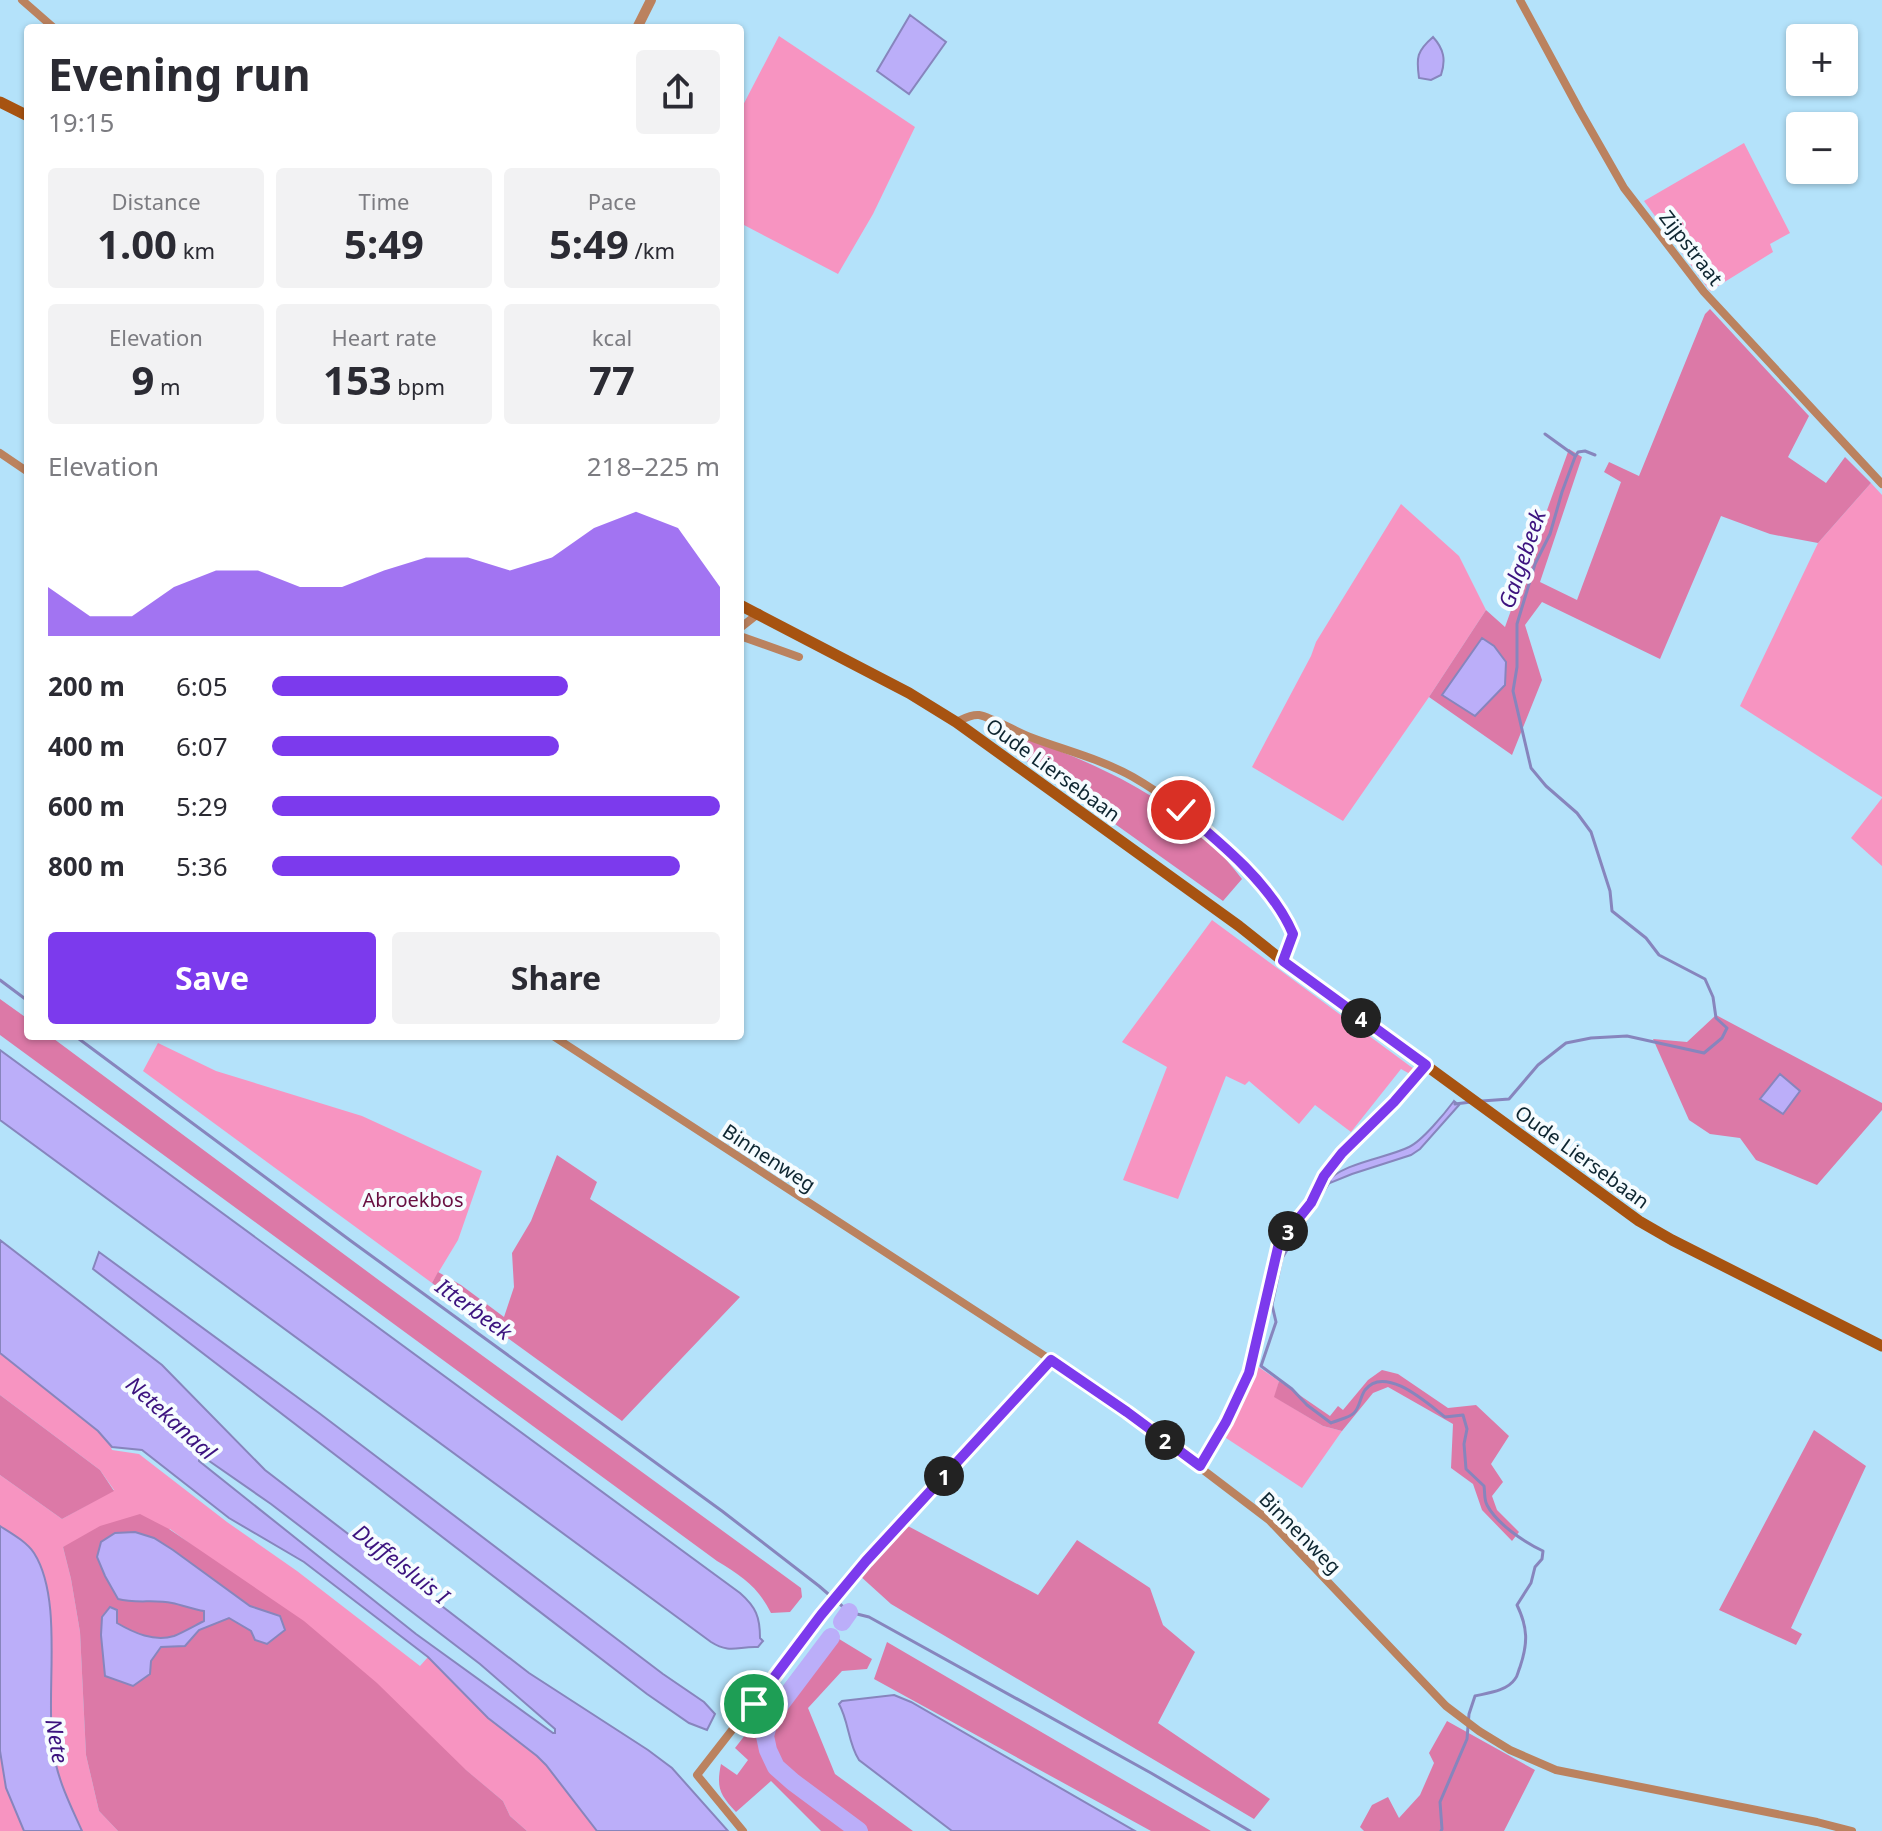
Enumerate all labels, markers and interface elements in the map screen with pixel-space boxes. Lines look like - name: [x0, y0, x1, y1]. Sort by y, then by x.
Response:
- map controls: [1786, 24, 1858, 184]
- button: +: [1786, 24, 1858, 96]
- text: Evening run: [48, 44, 311, 104]
- button: share: [636, 50, 720, 134]
- text: 19:15: [48, 104, 114, 140]
- button: −: [1786, 112, 1858, 184]
- text: Distance: [111, 186, 201, 216]
- text: Time: [359, 186, 409, 216]
- text: Pace: [588, 186, 636, 216]
- street label: Zijpstraat: [1654, 205, 1729, 291]
- text: 1.00: [97, 216, 177, 271]
- text: 5:49: [344, 216, 424, 271]
- text: 5:49: [549, 216, 629, 271]
- text: km: [177, 235, 215, 265]
- text: /km: [629, 235, 675, 265]
- text: Elevation: [109, 322, 203, 352]
- text: Heart rate: [331, 322, 437, 352]
- text: kcal: [592, 322, 632, 352]
- text: 9: [131, 352, 154, 407]
- text: 153: [323, 352, 392, 407]
- text: 77: [589, 352, 635, 407]
- text: m: [154, 371, 181, 401]
- text: bpm: [392, 371, 445, 401]
- text: Elevation: [48, 448, 159, 484]
- text: 218–225 m: [587, 448, 720, 484]
- water label: Galgebeek: [1490, 504, 1552, 612]
- text: 200 m: [48, 668, 125, 704]
- text: 6:05: [176, 668, 228, 704]
- street label: Oude Liersebaan: [981, 712, 1126, 828]
- text: 400 m: [48, 728, 125, 764]
- text: 6:07: [176, 728, 228, 764]
- pin: [1147, 776, 1215, 844]
- text: 600 m: [48, 788, 125, 824]
- text: 5:29: [176, 788, 228, 824]
- icon: check: [1159, 788, 1203, 832]
- text: 800 m: [48, 848, 125, 884]
- text: 5:36: [176, 848, 228, 884]
- button: Save: [48, 932, 376, 1024]
- button: Share: [392, 932, 720, 1024]
- pin: 4: [1341, 998, 1381, 1038]
- text: 4: [1355, 1003, 1367, 1033]
- street label: Oude Liersebaan: [1510, 1099, 1655, 1215]
- street label: Binnenweg: [718, 1117, 821, 1198]
- park label: Abroekbos: [363, 1186, 463, 1213]
- pin: 3: [1268, 1211, 1308, 1251]
- text: 3: [1282, 1216, 1294, 1246]
- water label: Itterbeek: [430, 1270, 520, 1347]
- water label: Netekanaal: [120, 1369, 224, 1467]
- pin: 2: [1145, 1420, 1185, 1460]
- text: 2: [1159, 1425, 1171, 1455]
- pin: 1: [924, 1456, 964, 1496]
- text: 1: [938, 1461, 950, 1491]
- street label: Binnenweg: [1253, 1486, 1347, 1580]
- water label: Duffelsluis I: [347, 1516, 457, 1611]
- pin: [720, 1670, 788, 1738]
- icon: arrive: [732, 1682, 776, 1726]
- water label: Nete: [39, 1716, 77, 1766]

